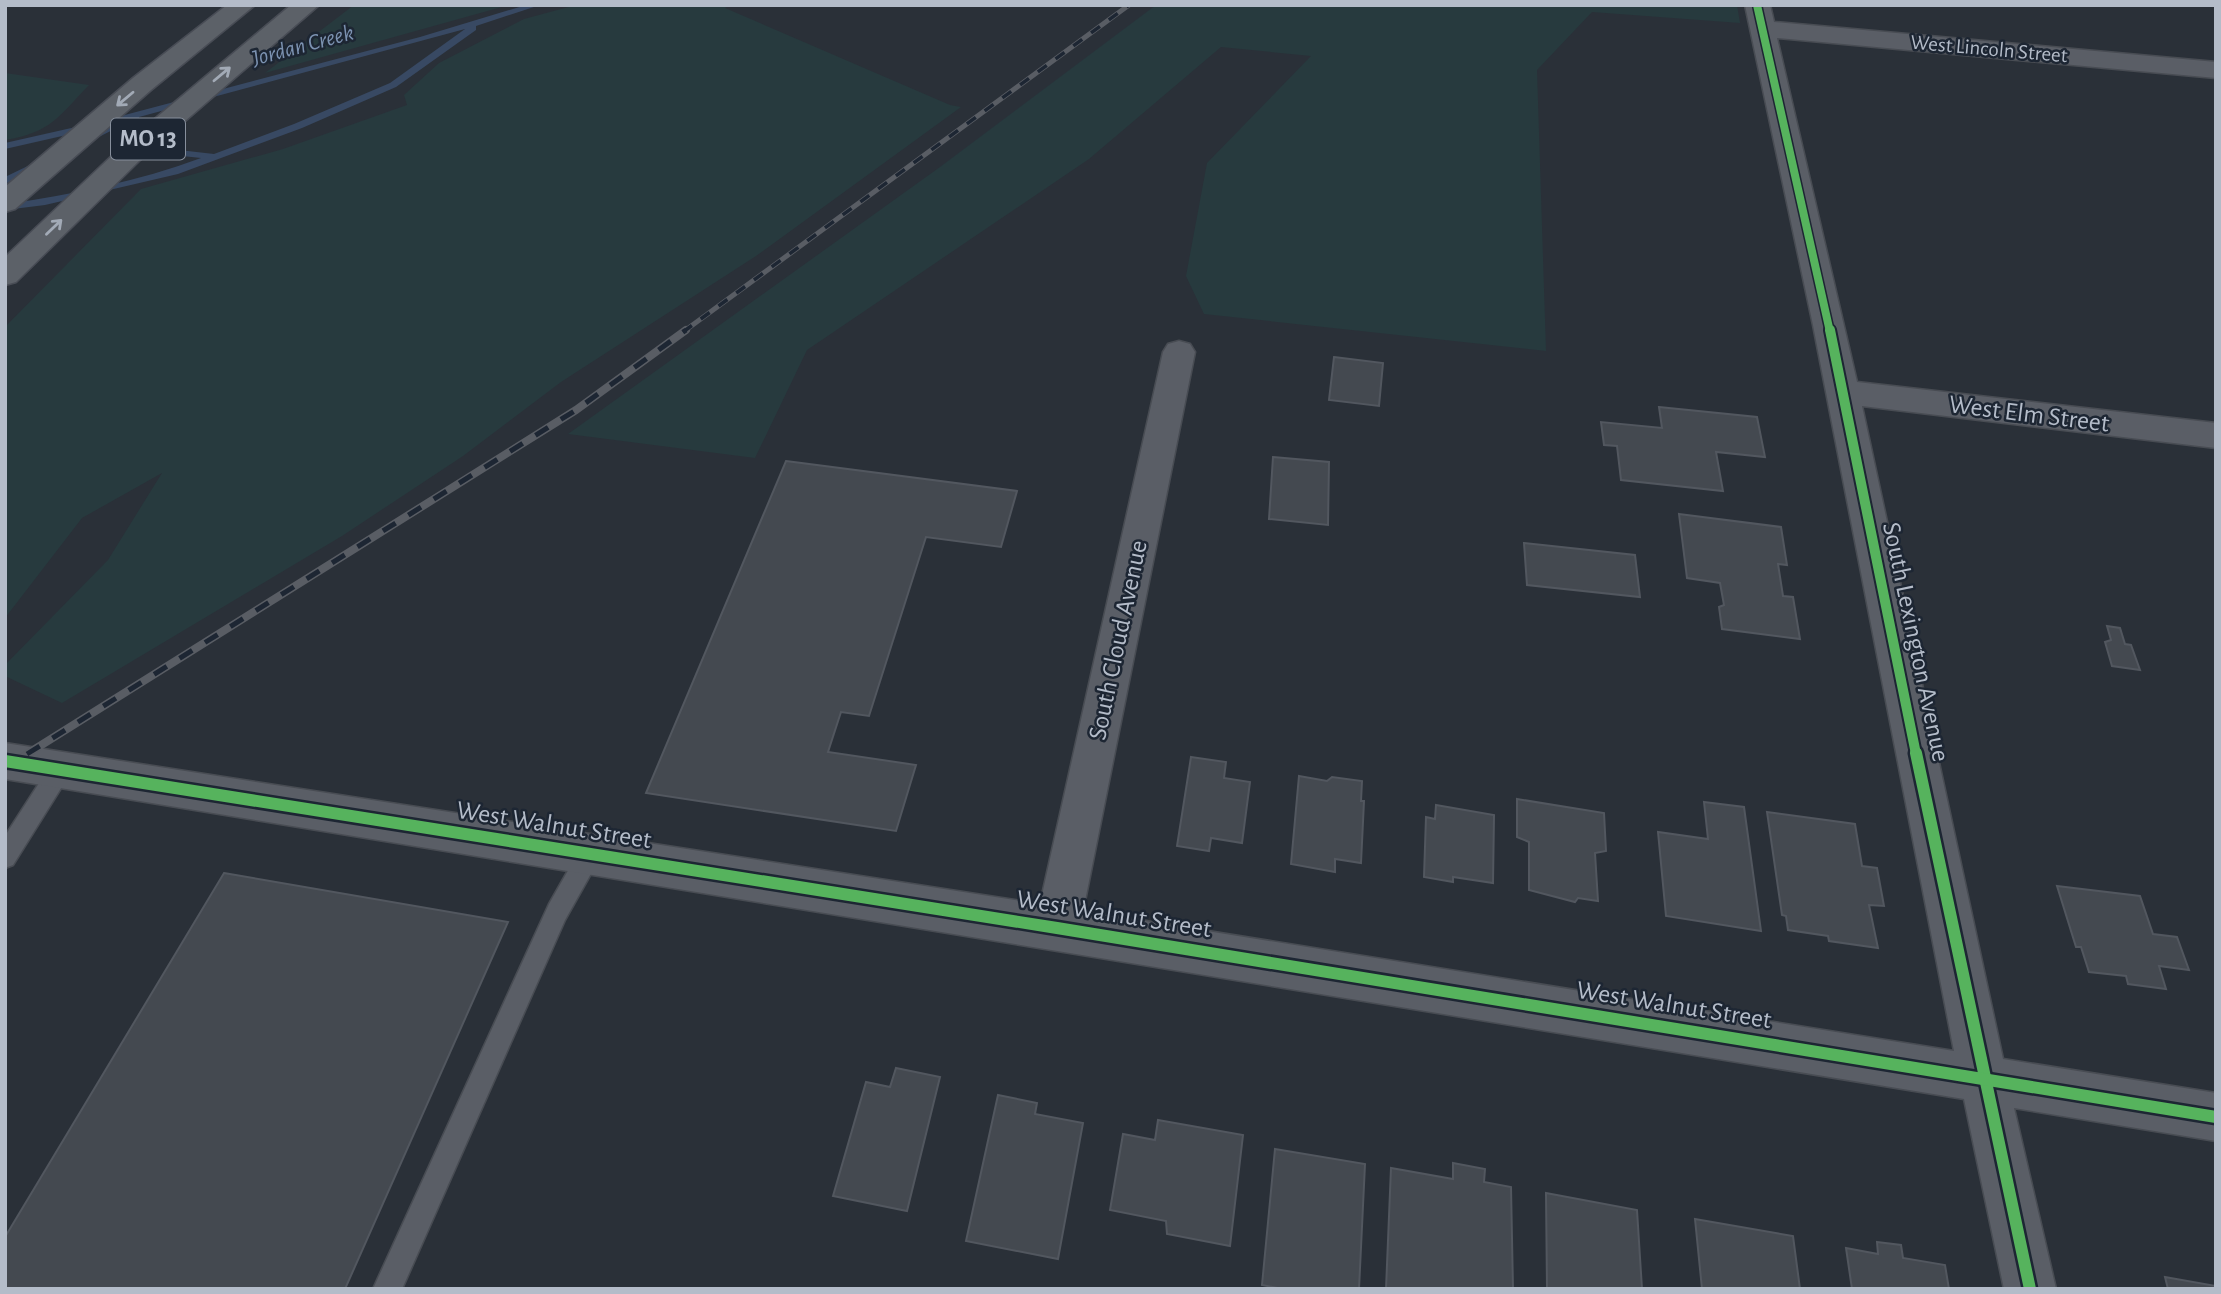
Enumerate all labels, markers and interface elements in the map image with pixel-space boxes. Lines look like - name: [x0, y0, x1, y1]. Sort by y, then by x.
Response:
- water label: Jordan Creek: [249, 21, 357, 71]
- street label: West Lincoln Street: [1910, 32, 2069, 66]
- one-way arrow: [213, 66, 231, 82]
- one-way arrow: [117, 91, 135, 107]
- road number: MO 13: [111, 119, 185, 160]
- one-way arrow: [45, 218, 62, 235]
- street label: West Elm Street: [1947, 391, 2111, 437]
- street label: South Lexington Avenue: [1878, 520, 1954, 764]
- street label: South Cloud Avenue: [1084, 538, 1152, 742]
- street label: West Walnut Street: [455, 797, 653, 853]
- street label: West Walnut Street: [1015, 886, 1213, 942]
- street label: West Walnut Street: [1575, 977, 1773, 1033]

